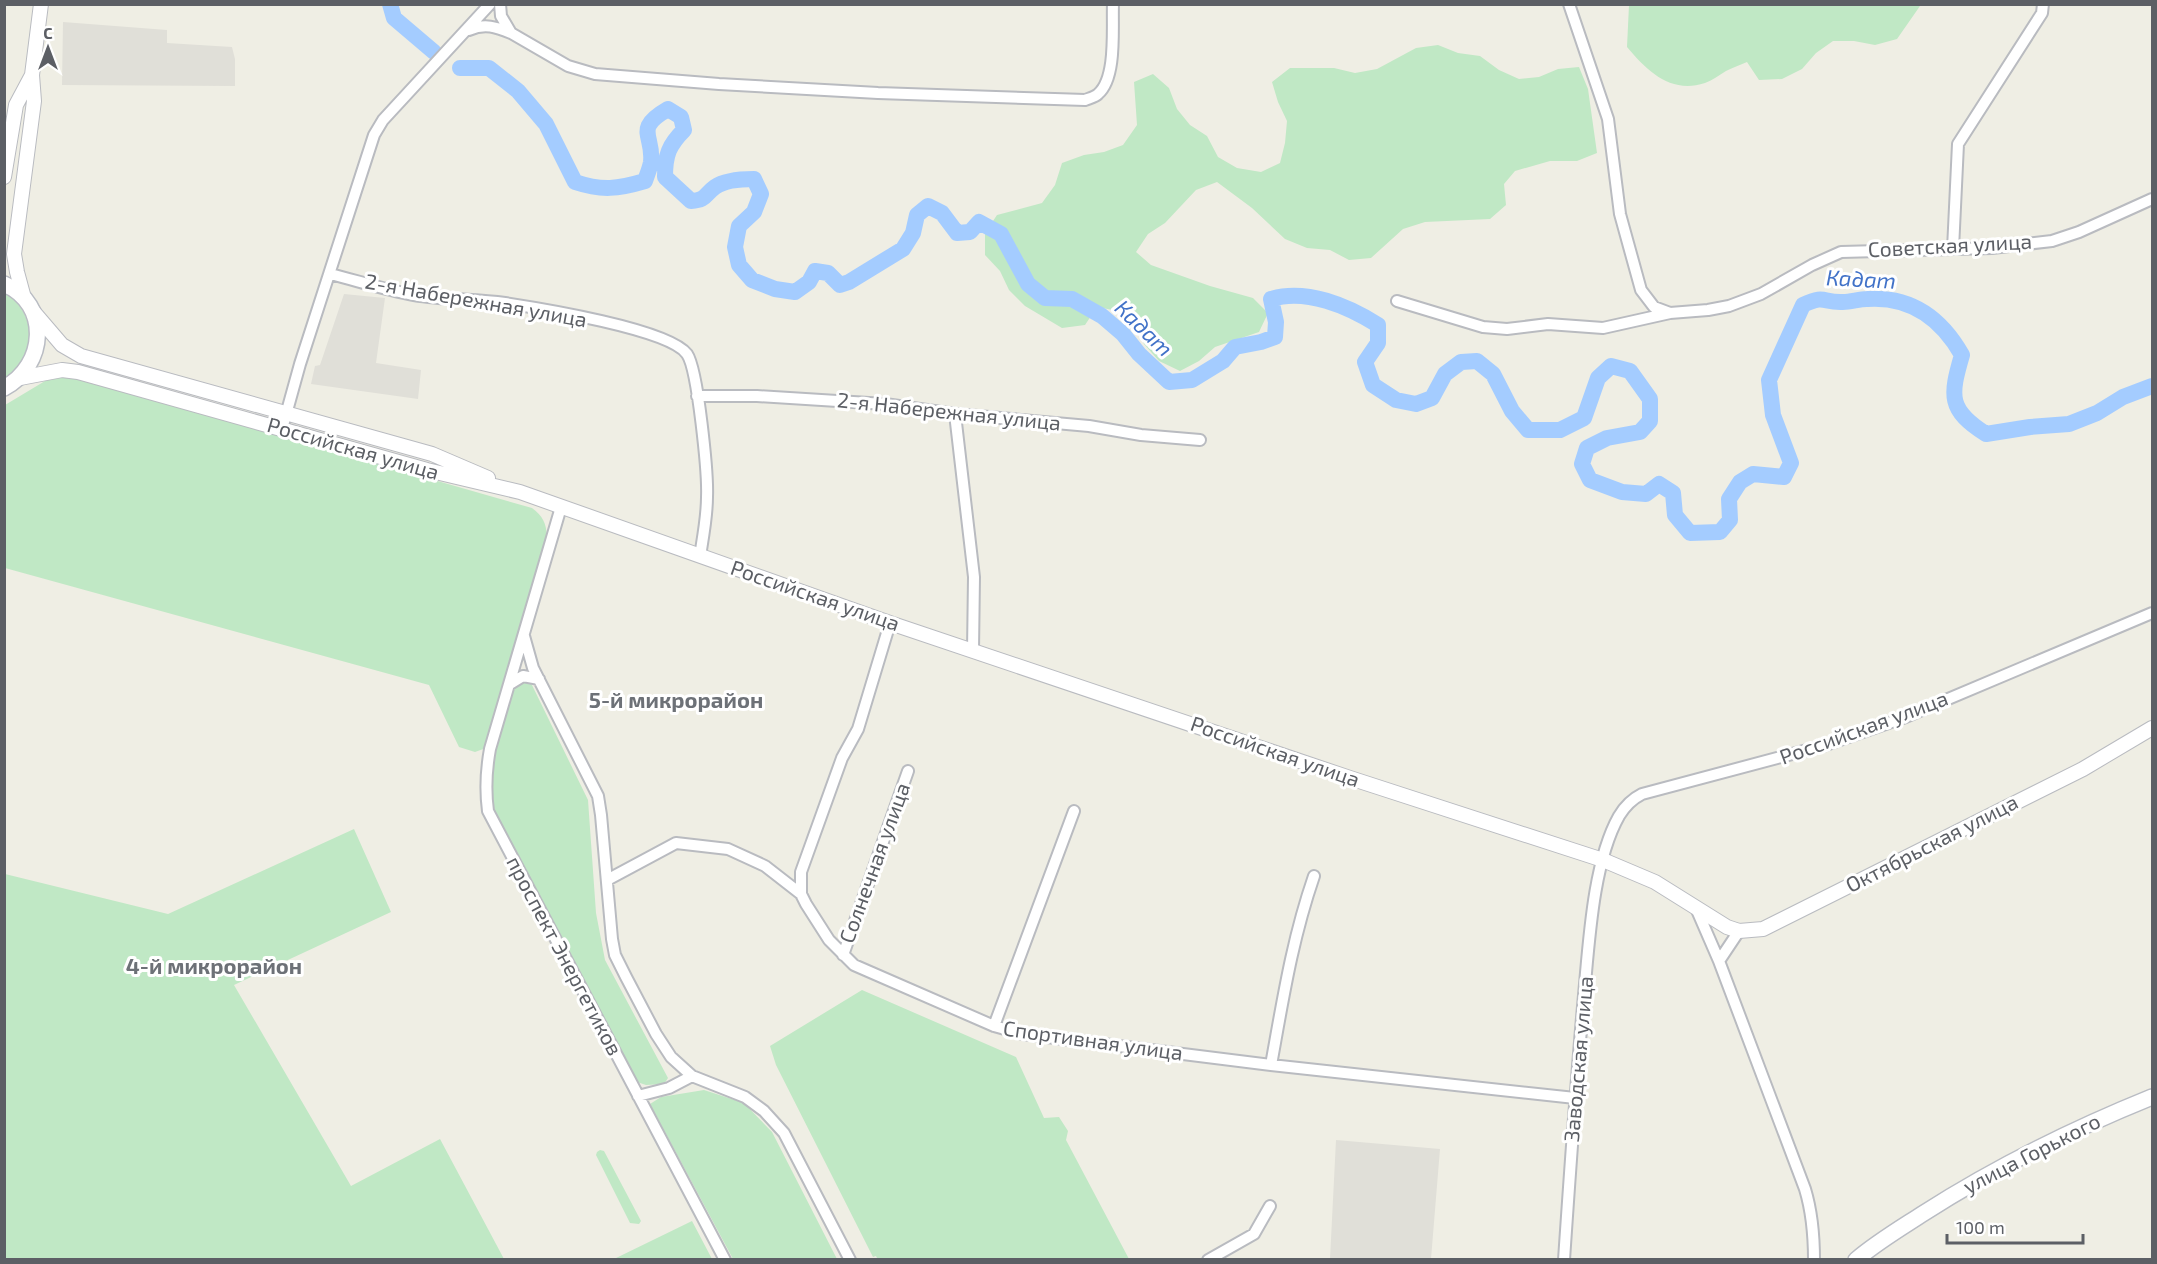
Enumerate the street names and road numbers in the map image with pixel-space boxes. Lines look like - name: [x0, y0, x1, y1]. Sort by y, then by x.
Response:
- street label: Советская улица: [1867, 228, 2033, 262]
- street label: 2-я Набережная улица: [363, 268, 589, 332]
- street label: 2-я Набережная улица: [836, 386, 1062, 436]
- street label: Российская улица: [264, 411, 442, 485]
- street label: Российская улица: [727, 554, 903, 636]
- street label: Российская улица: [1776, 685, 1951, 770]
- street label: Российская улица: [1187, 710, 1363, 792]
- street label: Солнечная улица: [833, 779, 915, 946]
- street label: Октябрьская улица: [1841, 788, 2022, 898]
- street label: проспект Энергетиков: [502, 851, 628, 1059]
- street label: Заводская улица: [1558, 975, 1598, 1143]
- street label: Спортивная улица: [1002, 1015, 1185, 1065]
- street label: улица Горького: [1959, 1107, 2105, 1199]

